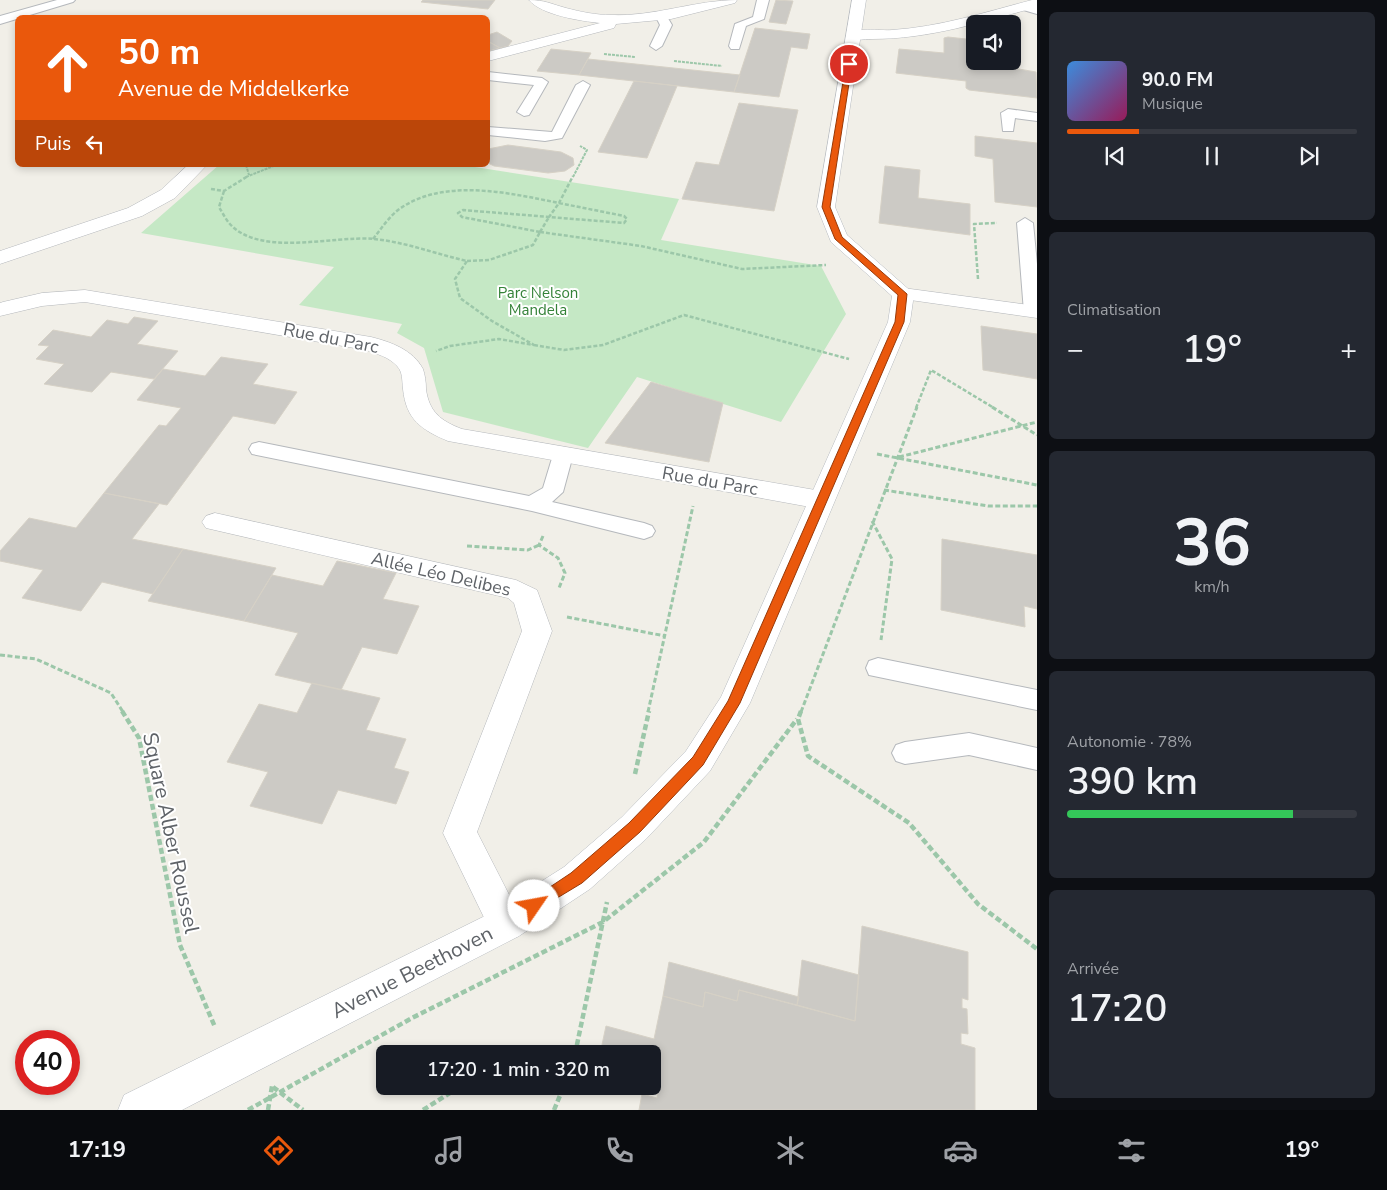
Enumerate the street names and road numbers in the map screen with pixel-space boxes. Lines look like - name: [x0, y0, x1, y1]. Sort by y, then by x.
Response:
- street label: Rue du Parc: [281, 317, 381, 359]
- street label: Rue du Parc: [660, 461, 760, 501]
- street label: Allée Léo Delibes: [369, 546, 513, 602]
- street label: Square Alber Roussel: [136, 730, 206, 937]
- street label: Avenue Beethoven: [326, 919, 498, 1025]

